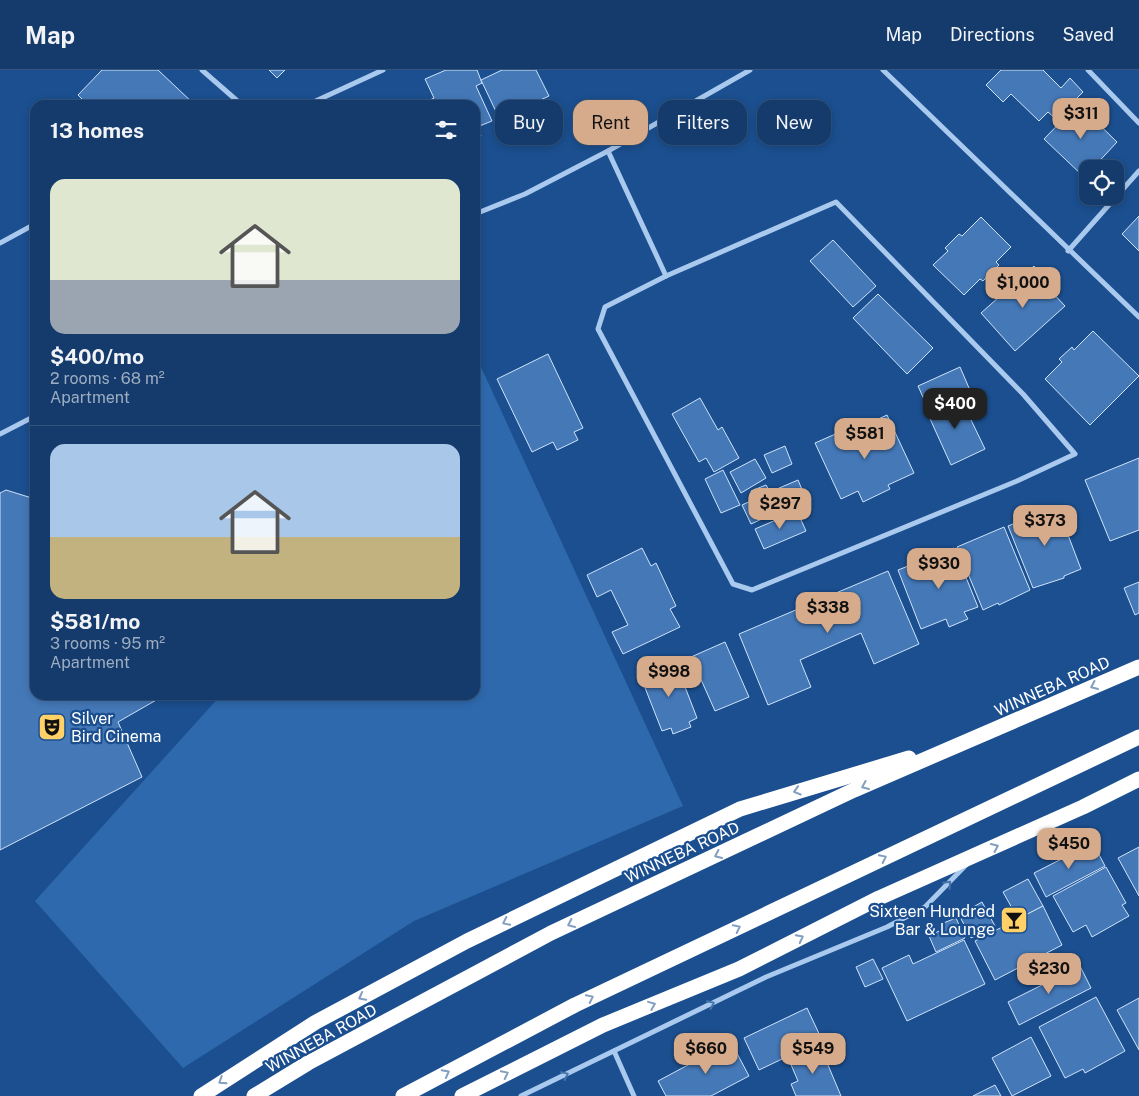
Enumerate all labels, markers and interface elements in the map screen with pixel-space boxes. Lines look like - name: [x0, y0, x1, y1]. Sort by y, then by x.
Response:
- text: Map: [25, 21, 75, 49]
- text: Map: [885, 24, 922, 45]
- text: Directions: [950, 24, 1035, 45]
- text: Saved: [1063, 24, 1114, 45]
- pin: $311: [1051, 98, 1111, 140]
- chip: Buy: [495, 100, 563, 145]
- chip: Rent: [573, 100, 648, 145]
- chip: Filters: [658, 100, 747, 145]
- chip: New: [757, 100, 831, 145]
- text: $311: [1063, 104, 1099, 123]
- icon: filters: [432, 116, 460, 144]
- text: 13 homes: [50, 118, 144, 143]
- map controls: [1079, 160, 1124, 205]
- button: locate: [1079, 160, 1124, 205]
- icon: home: [210, 211, 300, 301]
- pin: $1,000: [982, 266, 1064, 309]
- text: $1,000: [996, 273, 1050, 292]
- text: $400/mo: [50, 344, 144, 369]
- text: 2 rooms · 68 m²: [50, 369, 165, 388]
- text: Apartment: [50, 388, 130, 407]
- pin: $400: [925, 388, 985, 430]
- text: $400: [934, 394, 976, 413]
- pin: $581: [835, 418, 895, 460]
- text: $581: [845, 424, 885, 443]
- icon: home: [210, 477, 300, 567]
- pin: $297: [750, 488, 810, 530]
- text: $297: [759, 494, 801, 513]
- pin: $373: [1015, 504, 1075, 547]
- text: $373: [1024, 511, 1066, 530]
- pin: $930: [909, 548, 969, 590]
- text: $930: [918, 554, 960, 573]
- pin: $338: [798, 592, 858, 634]
- text: $338: [807, 598, 849, 617]
- text: $581/mo: [50, 609, 140, 634]
- text: 3 rooms · 95 m²: [50, 634, 165, 653]
- text: Apartment: [50, 653, 130, 672]
- street label: WINNEBA ROAD: [992, 653, 1113, 720]
- pin: $998: [639, 656, 699, 698]
- text: $998: [648, 662, 690, 681]
- one-way arrow: [1090, 680, 1099, 691]
- place label: Silver Bird Cinema: [71, 709, 161, 746]
- theatre icon: Silver Bird Cinema: [37, 712, 67, 742]
- one-way arrow: [861, 779, 870, 790]
- one-way arrow: [794, 786, 802, 796]
- street label: WINNEBA ROAD: [622, 818, 742, 887]
- pin: $450: [1039, 828, 1099, 870]
- text: $450: [1048, 834, 1090, 853]
- one-way arrow: [990, 843, 999, 853]
- one-way arrow: [714, 848, 723, 859]
- one-way arrow: [878, 854, 887, 864]
- one-way arrow: [943, 881, 952, 890]
- place label: Sixteen Hundred Bar & Lounge: [869, 902, 995, 939]
- bar icon: Sixteen Hundred Bar & Lounge: [999, 905, 1029, 935]
- one-way arrow: [502, 916, 511, 926]
- one-way arrow: [567, 918, 576, 928]
- one-way arrow: [732, 924, 741, 934]
- one-way arrow: [795, 934, 804, 944]
- pin: $230: [1019, 952, 1079, 995]
- text: $230: [1028, 959, 1070, 978]
- one-way arrow: [358, 991, 367, 1001]
- one-way arrow: [585, 994, 594, 1004]
- street label: WINNEBA ROAD: [262, 1000, 380, 1077]
- one-way arrow: [706, 1000, 715, 1010]
- one-way arrow: [647, 1001, 656, 1011]
- pin: $660: [676, 1032, 736, 1075]
- pin: $549: [783, 1032, 843, 1075]
- text: $660: [685, 1039, 727, 1058]
- text: $549: [792, 1039, 834, 1058]
- one-way arrow: [441, 1069, 450, 1079]
- one-way arrow: [500, 1069, 509, 1080]
- one-way arrow: [560, 1071, 569, 1081]
- one-way arrow: [219, 1074, 228, 1084]

